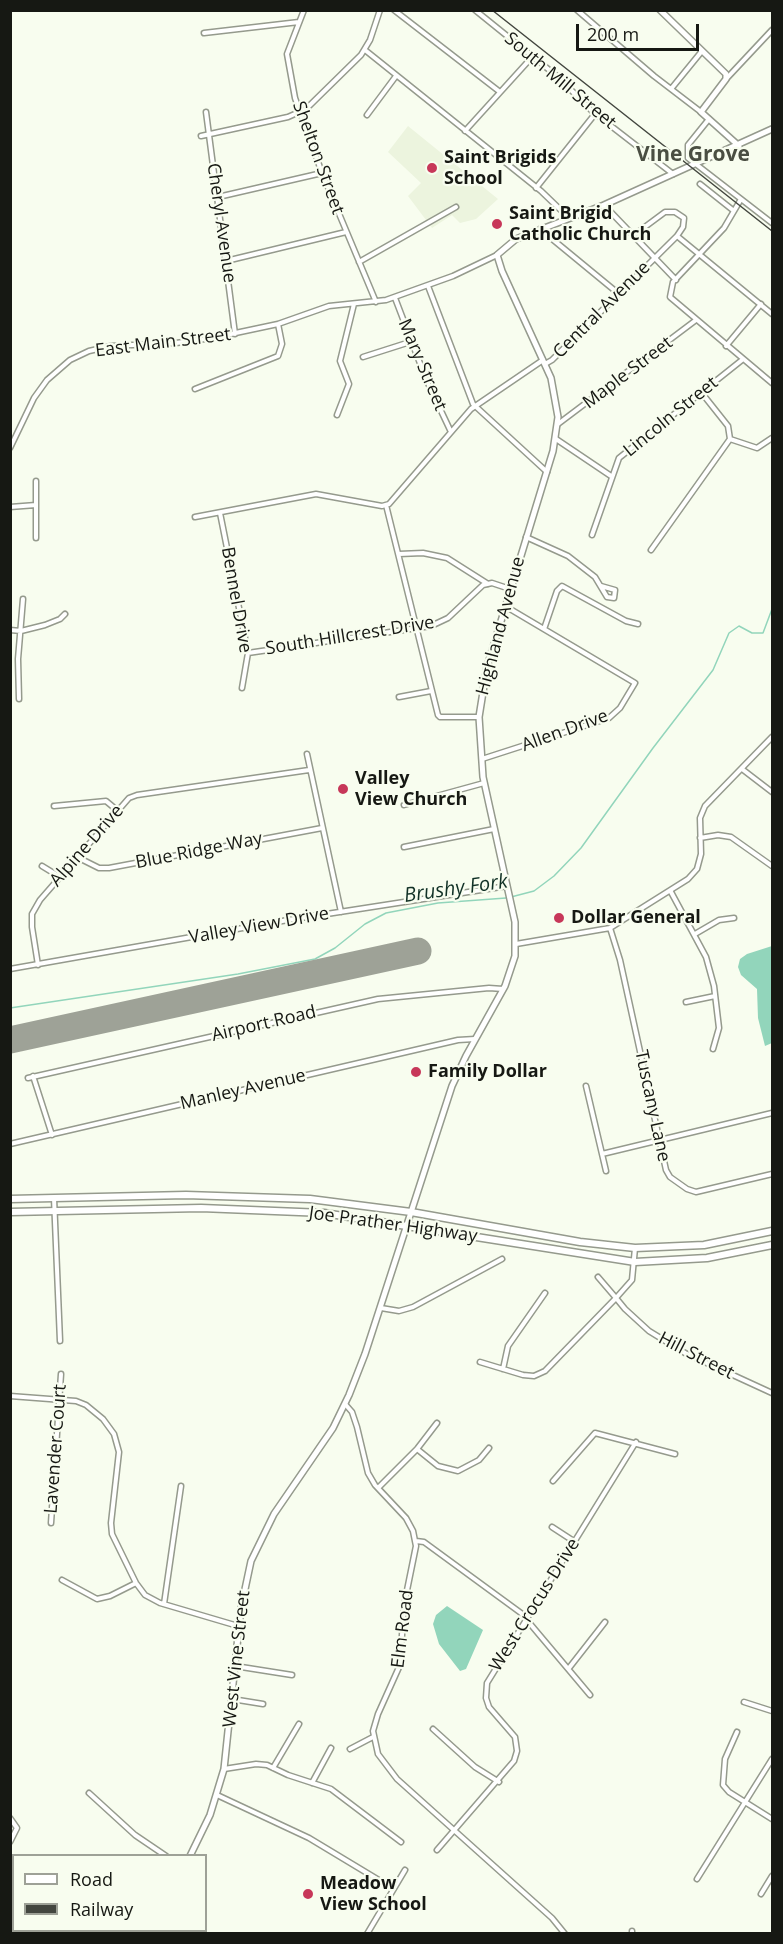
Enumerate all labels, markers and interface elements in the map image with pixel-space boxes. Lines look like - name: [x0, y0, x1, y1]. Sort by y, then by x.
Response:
- scale bar: [579, 12, 702, 50]
- text: 200 m: [587, 22, 639, 46]
- street label: South Mill Street: [500, 28, 620, 134]
- street label: Shelton Street: [288, 98, 348, 218]
- district label: Vine Grove: [636, 142, 750, 168]
- place label: Saint Brigids School: [444, 147, 556, 190]
- marker: Saint Brigids School: [425, 161, 439, 175]
- street label: Cheryl Avenue: [202, 162, 240, 284]
- place label: Saint Brigid Catholic Church: [509, 203, 651, 246]
- marker: Saint Brigid Catholic Church: [490, 217, 504, 231]
- street label: Central Avenue: [549, 257, 655, 363]
- street label: Mary Street: [393, 316, 451, 414]
- street label: East Main Street: [94, 324, 232, 362]
- street label: Maple Street: [579, 332, 677, 414]
- street label: Lincoln Street: [620, 372, 722, 462]
- street label: Bennel Drive: [216, 545, 256, 655]
- street label: Highland Avenue: [472, 554, 530, 698]
- street label: South Hillcrest Drive: [264, 612, 436, 660]
- street label: Allen Drive: [519, 705, 611, 757]
- place label: Valley View Church: [355, 768, 467, 810]
- marker: Valley View Church: [336, 782, 350, 796]
- street label: Alpine Drive: [46, 801, 128, 891]
- street label: Blue Ridge Way: [134, 828, 264, 874]
- water label: Brushy Fork: [403, 870, 509, 908]
- street label: Valley View Drive: [187, 903, 331, 949]
- place label: Dollar General: [571, 907, 701, 929]
- marker: Dollar General: [552, 911, 566, 925]
- street label: Airport Road: [210, 1001, 318, 1047]
- street label: Tuscany Lane: [630, 1048, 674, 1164]
- place label: Family Dollar: [428, 1061, 547, 1083]
- street label: Manley Avenue: [178, 1065, 308, 1115]
- marker: Family Dollar: [409, 1065, 423, 1079]
- street label: Joe Prather Highway: [307, 1202, 479, 1248]
- street label: Hill Street: [655, 1328, 737, 1384]
- street label: Lavender Court: [41, 1384, 71, 1514]
- street label: West Crocus Drive: [485, 1534, 585, 1676]
- street label: West Vine Street: [219, 1589, 255, 1729]
- street label: Elm Road: [387, 1589, 419, 1669]
- legend: [12, 1854, 207, 1932]
- text: Road: [70, 1867, 113, 1891]
- place label: Meadow View School: [320, 1873, 427, 1916]
- marker: Meadow View School: [301, 1887, 315, 1901]
- text: Railway: [70, 1897, 133, 1921]

